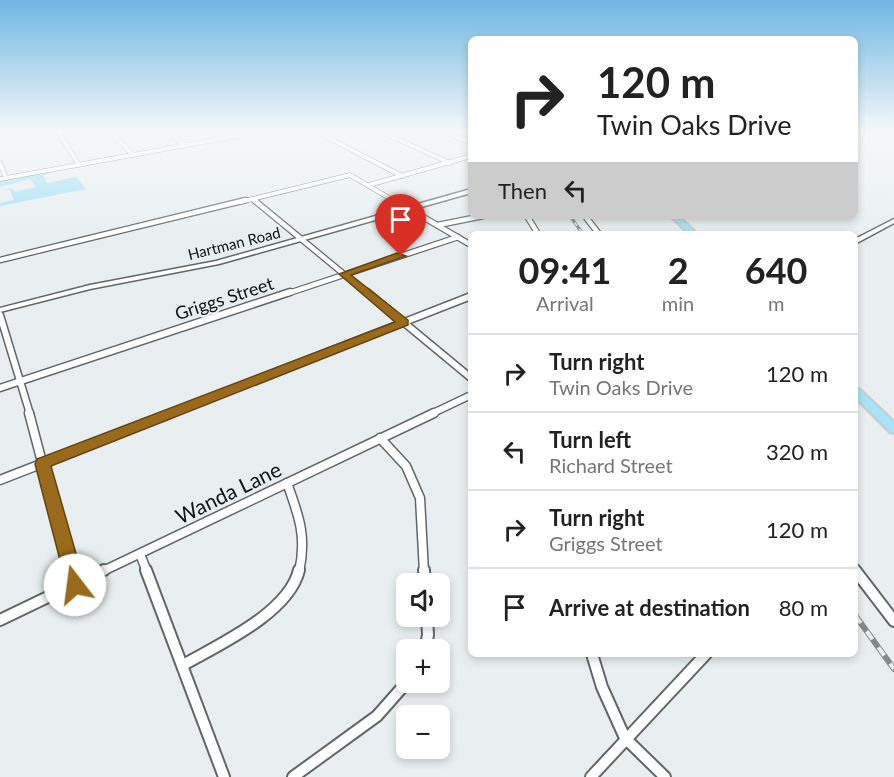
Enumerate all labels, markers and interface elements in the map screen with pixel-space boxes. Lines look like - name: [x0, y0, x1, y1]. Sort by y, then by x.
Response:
- text: 120 m: [597, 57, 715, 107]
- icon: right: [498, 60, 576, 138]
- text: Twin Oaks Drive: [597, 108, 792, 141]
- icon: left: [559, 174, 592, 207]
- text: Then: [498, 177, 547, 204]
- pin: [375, 194, 426, 256]
- icon: arrive: [384, 203, 417, 236]
- street label: Hartman Road: [186, 223, 282, 263]
- text: 09:41: [519, 248, 611, 292]
- text: 2: [668, 248, 689, 292]
- text: 640: [745, 248, 807, 292]
- street label: Griggs Street: [172, 272, 277, 324]
- text: Arrival: [536, 291, 594, 315]
- text: min: [662, 291, 694, 315]
- text: m: [768, 291, 784, 315]
- text: Turn right: [549, 348, 644, 375]
- icon: right: [498, 357, 531, 390]
- text: 120 m: [766, 360, 828, 387]
- text: Twin Oaks Drive: [549, 375, 693, 399]
- text: Turn left: [549, 426, 631, 453]
- icon: left: [498, 435, 531, 468]
- text: 320 m: [766, 438, 828, 465]
- text: Richard Street: [549, 453, 673, 477]
- street label: Wanda Lane: [171, 456, 285, 528]
- text: Turn right: [549, 504, 644, 531]
- icon: right: [498, 513, 531, 546]
- text: 120 m: [766, 516, 828, 543]
- text: Griggs Street: [549, 531, 663, 555]
- position arrow: [43, 553, 107, 617]
- map controls: [396, 573, 450, 759]
- button: sound: [396, 573, 450, 627]
- icon: arrive: [498, 591, 531, 624]
- text: Arrive at destination: [549, 594, 750, 621]
- text: 80 m: [779, 594, 828, 621]
- button: +: [396, 639, 450, 693]
- button: −: [396, 705, 450, 759]

